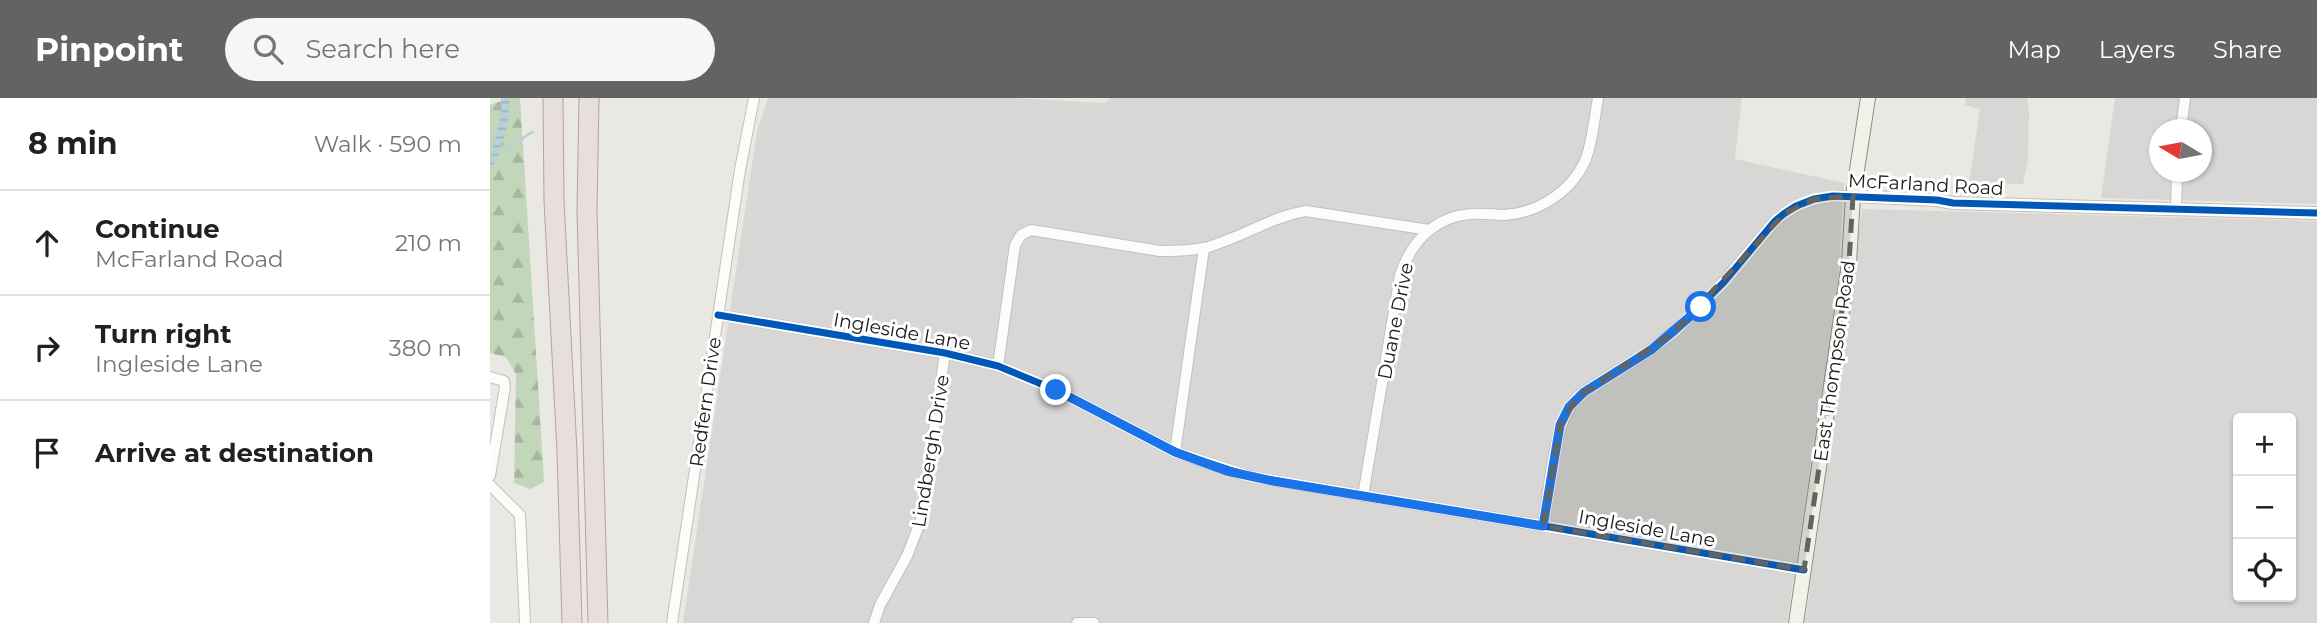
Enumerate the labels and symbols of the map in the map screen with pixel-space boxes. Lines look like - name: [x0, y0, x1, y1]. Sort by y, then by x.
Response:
- north arrow: [2149, 119, 2212, 182]
- street label: McFarland Road: [1848, 169, 2004, 200]
- street label: East Thompson Road: [1809, 259, 1860, 463]
- street label: Duane Drive: [1373, 261, 1418, 382]
- route start: [1685, 291, 1716, 322]
- street label: Ingleside Lane: [832, 308, 972, 355]
- street label: Redfern Drive: [685, 336, 726, 468]
- street label: Lindbergh Drive: [907, 373, 954, 529]
- route end: [1040, 374, 1071, 405]
- street label: Ingleside Lane: [1577, 505, 1717, 552]

